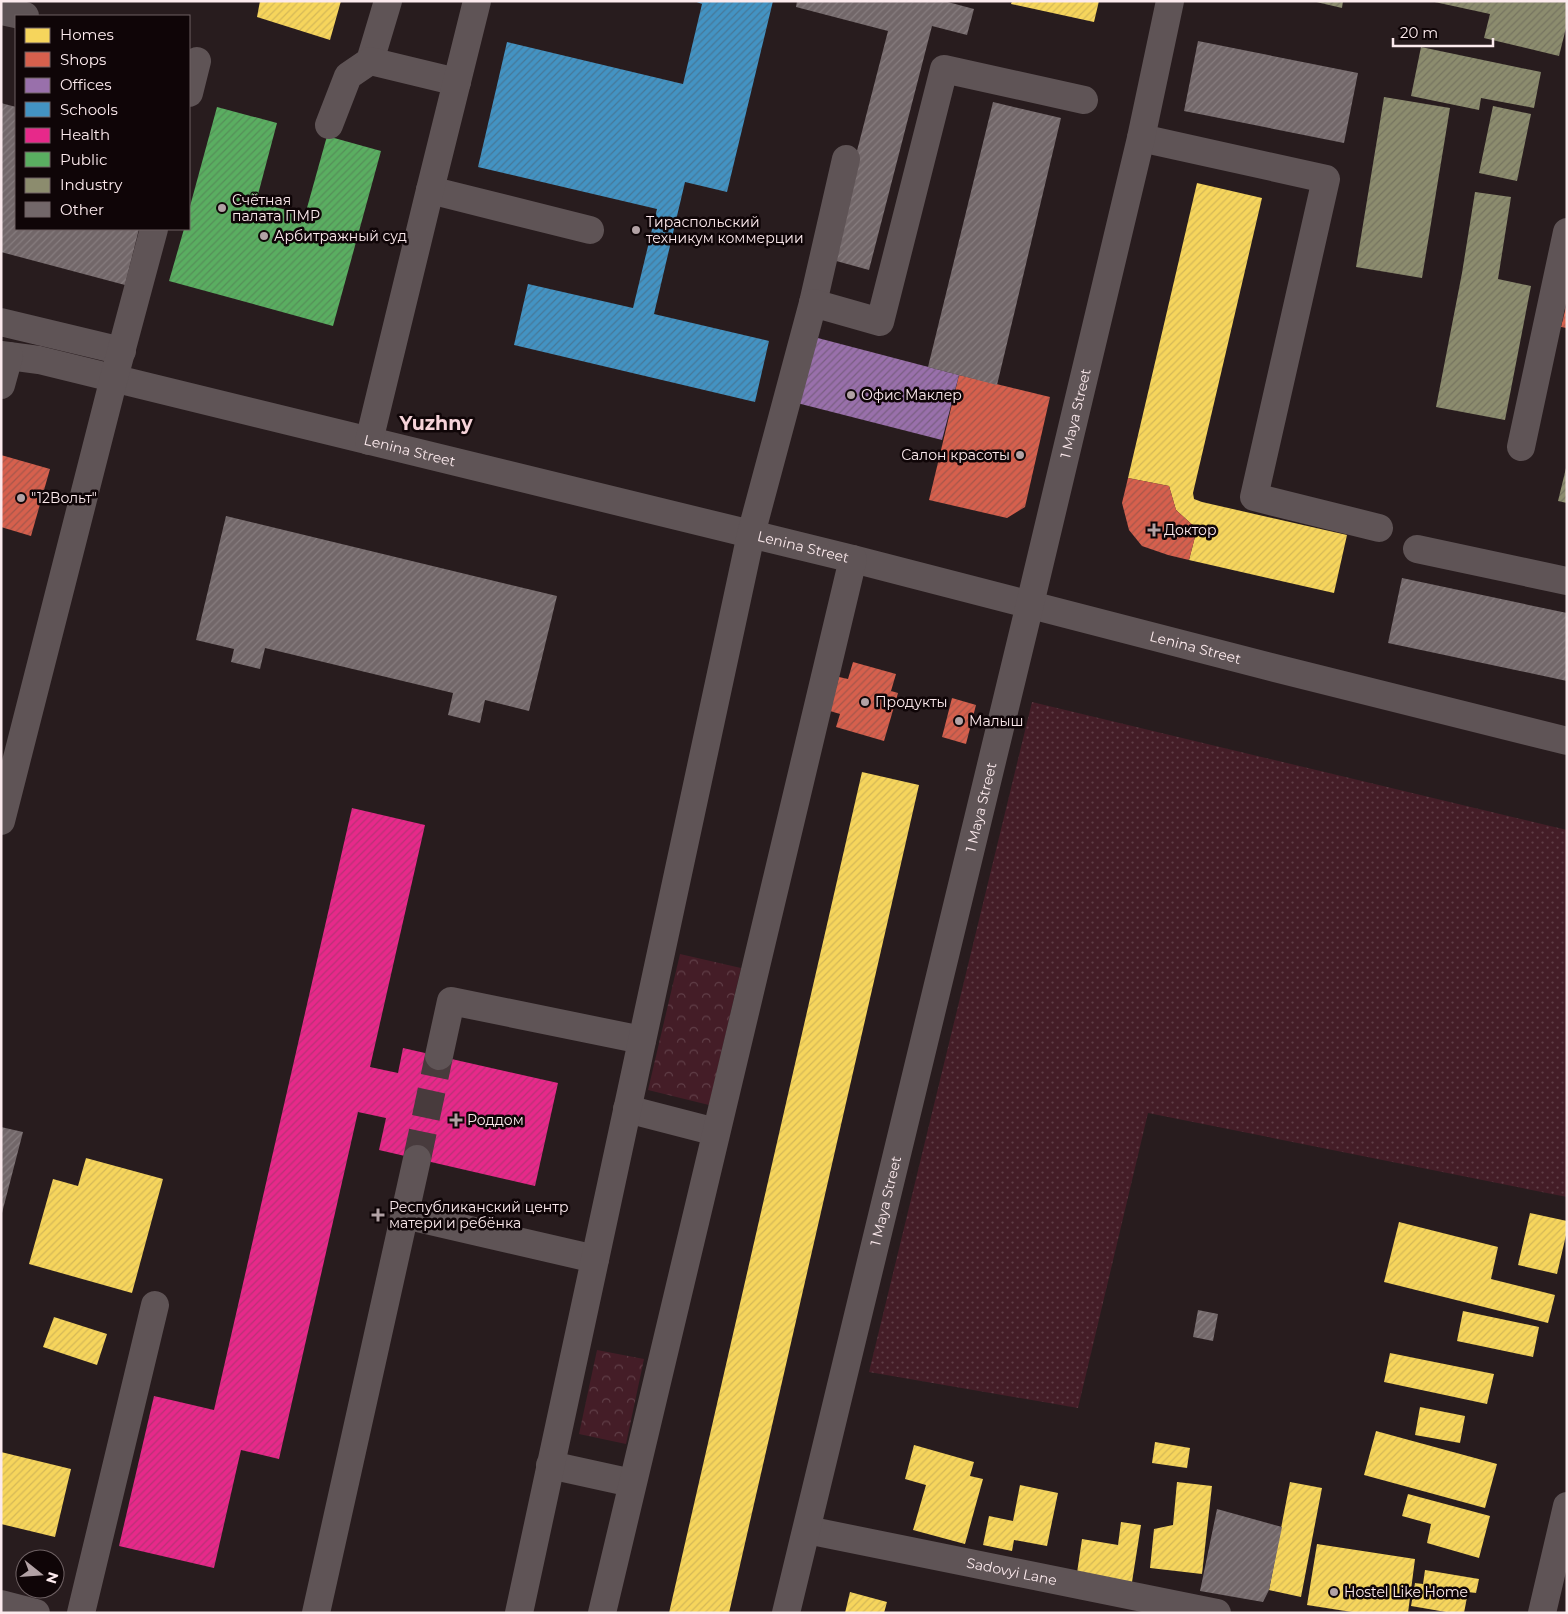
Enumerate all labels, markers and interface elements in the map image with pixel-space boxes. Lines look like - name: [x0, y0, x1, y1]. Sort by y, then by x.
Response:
- legend: [15, 15, 190, 230]
- scale bar: [1393, 15, 1493, 47]
- text: 20 m: [1400, 23, 1438, 42]
- text: Homes: [60, 25, 114, 44]
- text: Shops: [60, 50, 106, 69]
- text: Offices: [60, 75, 112, 94]
- text: Schools: [60, 100, 118, 119]
- text: Health: [60, 125, 110, 144]
- text: Public: [60, 150, 108, 169]
- text: Industry: [60, 175, 123, 194]
- place label: Счётная палата ПМР: [232, 191, 320, 225]
- text: Other: [60, 200, 104, 219]
- marker: Счётная палата ПМР: [216, 202, 228, 214]
- place label: Тираспольский техникум коммерции: [646, 213, 804, 247]
- marker: Тираспольский техникум коммерции: [630, 224, 642, 236]
- place label: Арбитражный суд: [274, 227, 407, 245]
- marker: Арбитражный суд: [258, 230, 270, 242]
- street label: 1 Maya Street: [1056, 366, 1095, 460]
- place label: Офис Маклер: [861, 386, 962, 404]
- marker: Офис Маклер: [845, 389, 857, 401]
- district label: Yuzhny: [399, 412, 473, 435]
- street label: Lenina Street: [362, 431, 458, 471]
- place label: Салон красоты: [901, 446, 1010, 464]
- marker: Салон красоты: [1014, 449, 1026, 461]
- place label: "12Вольт": [31, 489, 97, 507]
- marker: "12Вольт": [15, 492, 27, 504]
- place label: Доктор: [1164, 521, 1217, 539]
- marker: Доктор: [1148, 524, 1160, 536]
- street label: Lenina Street: [756, 527, 851, 567]
- street label: Lenina Street: [1148, 627, 1243, 668]
- place label: Продукты: [875, 693, 948, 711]
- marker: Продукты: [859, 696, 871, 708]
- place label: Малыш: [969, 712, 1023, 730]
- marker: Малыш: [953, 715, 965, 727]
- street label: 1 Maya Street: [961, 760, 1000, 854]
- place label: Роддом: [467, 1111, 524, 1129]
- marker: Роддом: [449, 1113, 463, 1127]
- street label: 1 Maya Street: [866, 1154, 905, 1248]
- place label: Республиканский центр матери и ребёнка: [389, 1198, 569, 1232]
- marker: Республиканский центр матери и ребёнка: [371, 1208, 385, 1222]
- north arrow: [15, 1549, 65, 1599]
- street label: Sadovyi Lane: [965, 1554, 1059, 1589]
- text: N: [42, 1570, 63, 1586]
- place label: Hostel Like Home: [1344, 1583, 1468, 1601]
- marker: Hostel Like Home: [1328, 1586, 1340, 1598]

